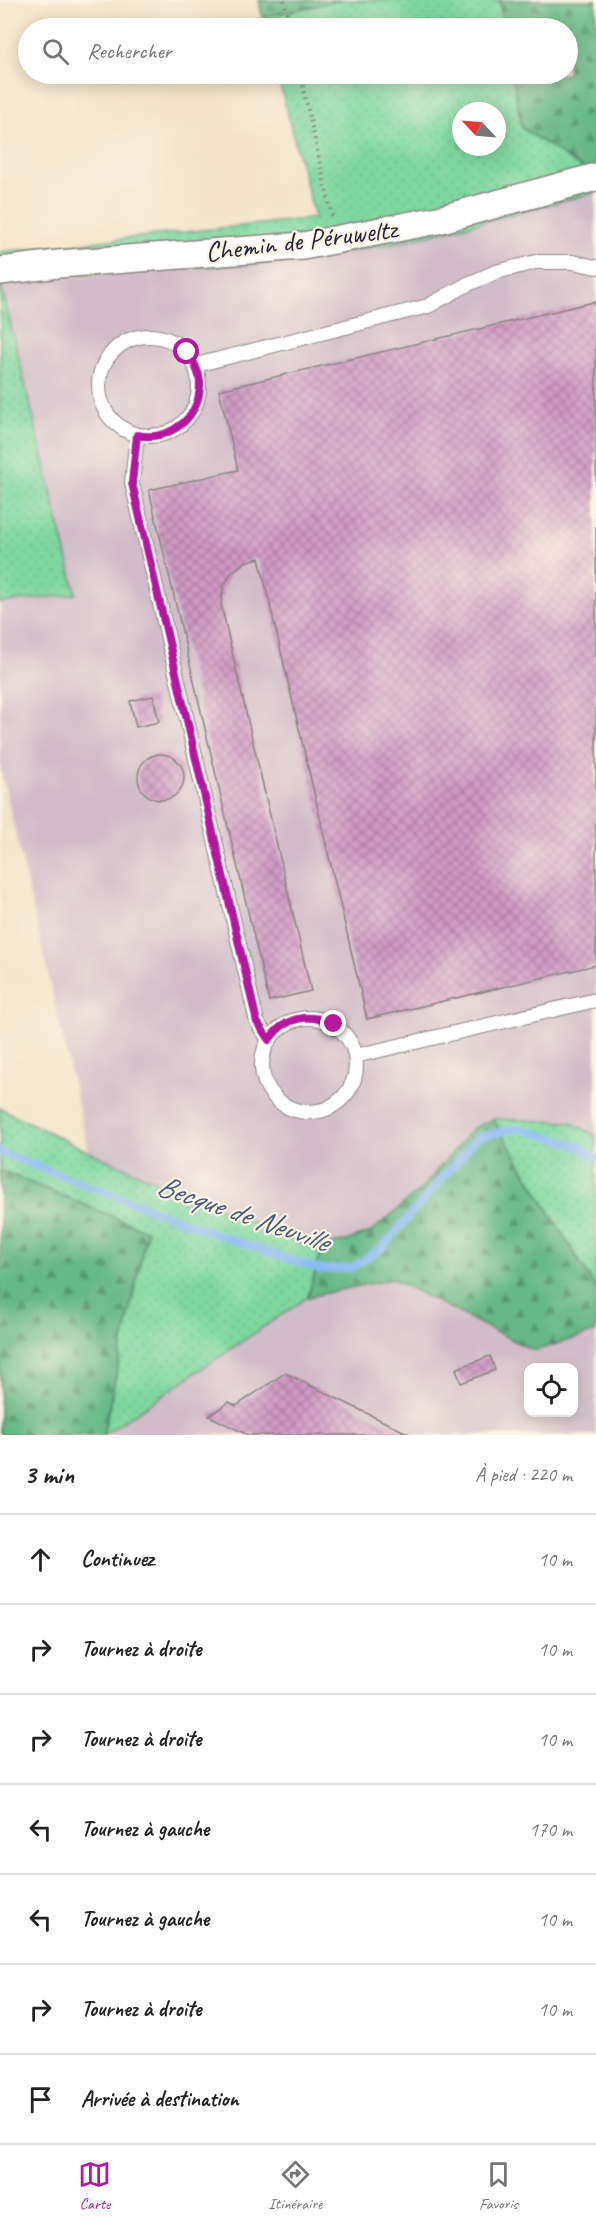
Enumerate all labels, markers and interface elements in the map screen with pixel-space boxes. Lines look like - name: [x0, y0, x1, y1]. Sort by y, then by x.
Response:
- search box: [18, 18, 578, 84]
- icon: search: [39, 35, 72, 68]
- text: Rechercher: [87, 37, 171, 65]
- north arrow: [452, 102, 506, 156]
- street label: Chemin de Péruweltz: [203, 211, 401, 269]
- route start: [173, 338, 199, 364]
- route end: [320, 1010, 346, 1036]
- water label: Becque de Neuville: [152, 1166, 338, 1261]
- map controls: [524, 1363, 578, 1417]
- button: locate: [524, 1363, 578, 1417]
- text: 3 min: [24, 1458, 74, 1491]
- text: À pied · 220 m: [475, 1462, 572, 1487]
- icon: ahead: [24, 1543, 57, 1576]
- text: Continuez: [81, 1545, 154, 1573]
- text: 10 m: [538, 1547, 572, 1572]
- icon: right: [24, 1633, 57, 1666]
- text: Tournez à droite: [81, 1635, 201, 1663]
- text: 10 m: [538, 1637, 572, 1662]
- icon: right: [24, 1723, 57, 1756]
- text: Tournez à droite: [81, 1725, 201, 1753]
- text: 10 m: [538, 1727, 572, 1752]
- icon: left: [24, 1813, 57, 1846]
- text: Tournez à gauche: [81, 1815, 209, 1843]
- text: 170 m: [529, 1817, 572, 1842]
- icon: left: [24, 1903, 57, 1936]
- text: Tournez à gauche: [81, 1905, 209, 1933]
- text: 10 m: [538, 1907, 572, 1932]
- icon: right: [24, 1993, 57, 2026]
- text: Tournez à droite: [81, 1995, 201, 2023]
- text: 10 m: [538, 1997, 572, 2022]
- icon: arrive: [24, 2083, 57, 2116]
- text: Arrivée à destination: [81, 2085, 239, 2113]
- tab: Carte: [78, 2158, 111, 2214]
- tab: Itinéraire: [268, 2158, 322, 2214]
- tab: Favoris: [479, 2158, 518, 2214]

